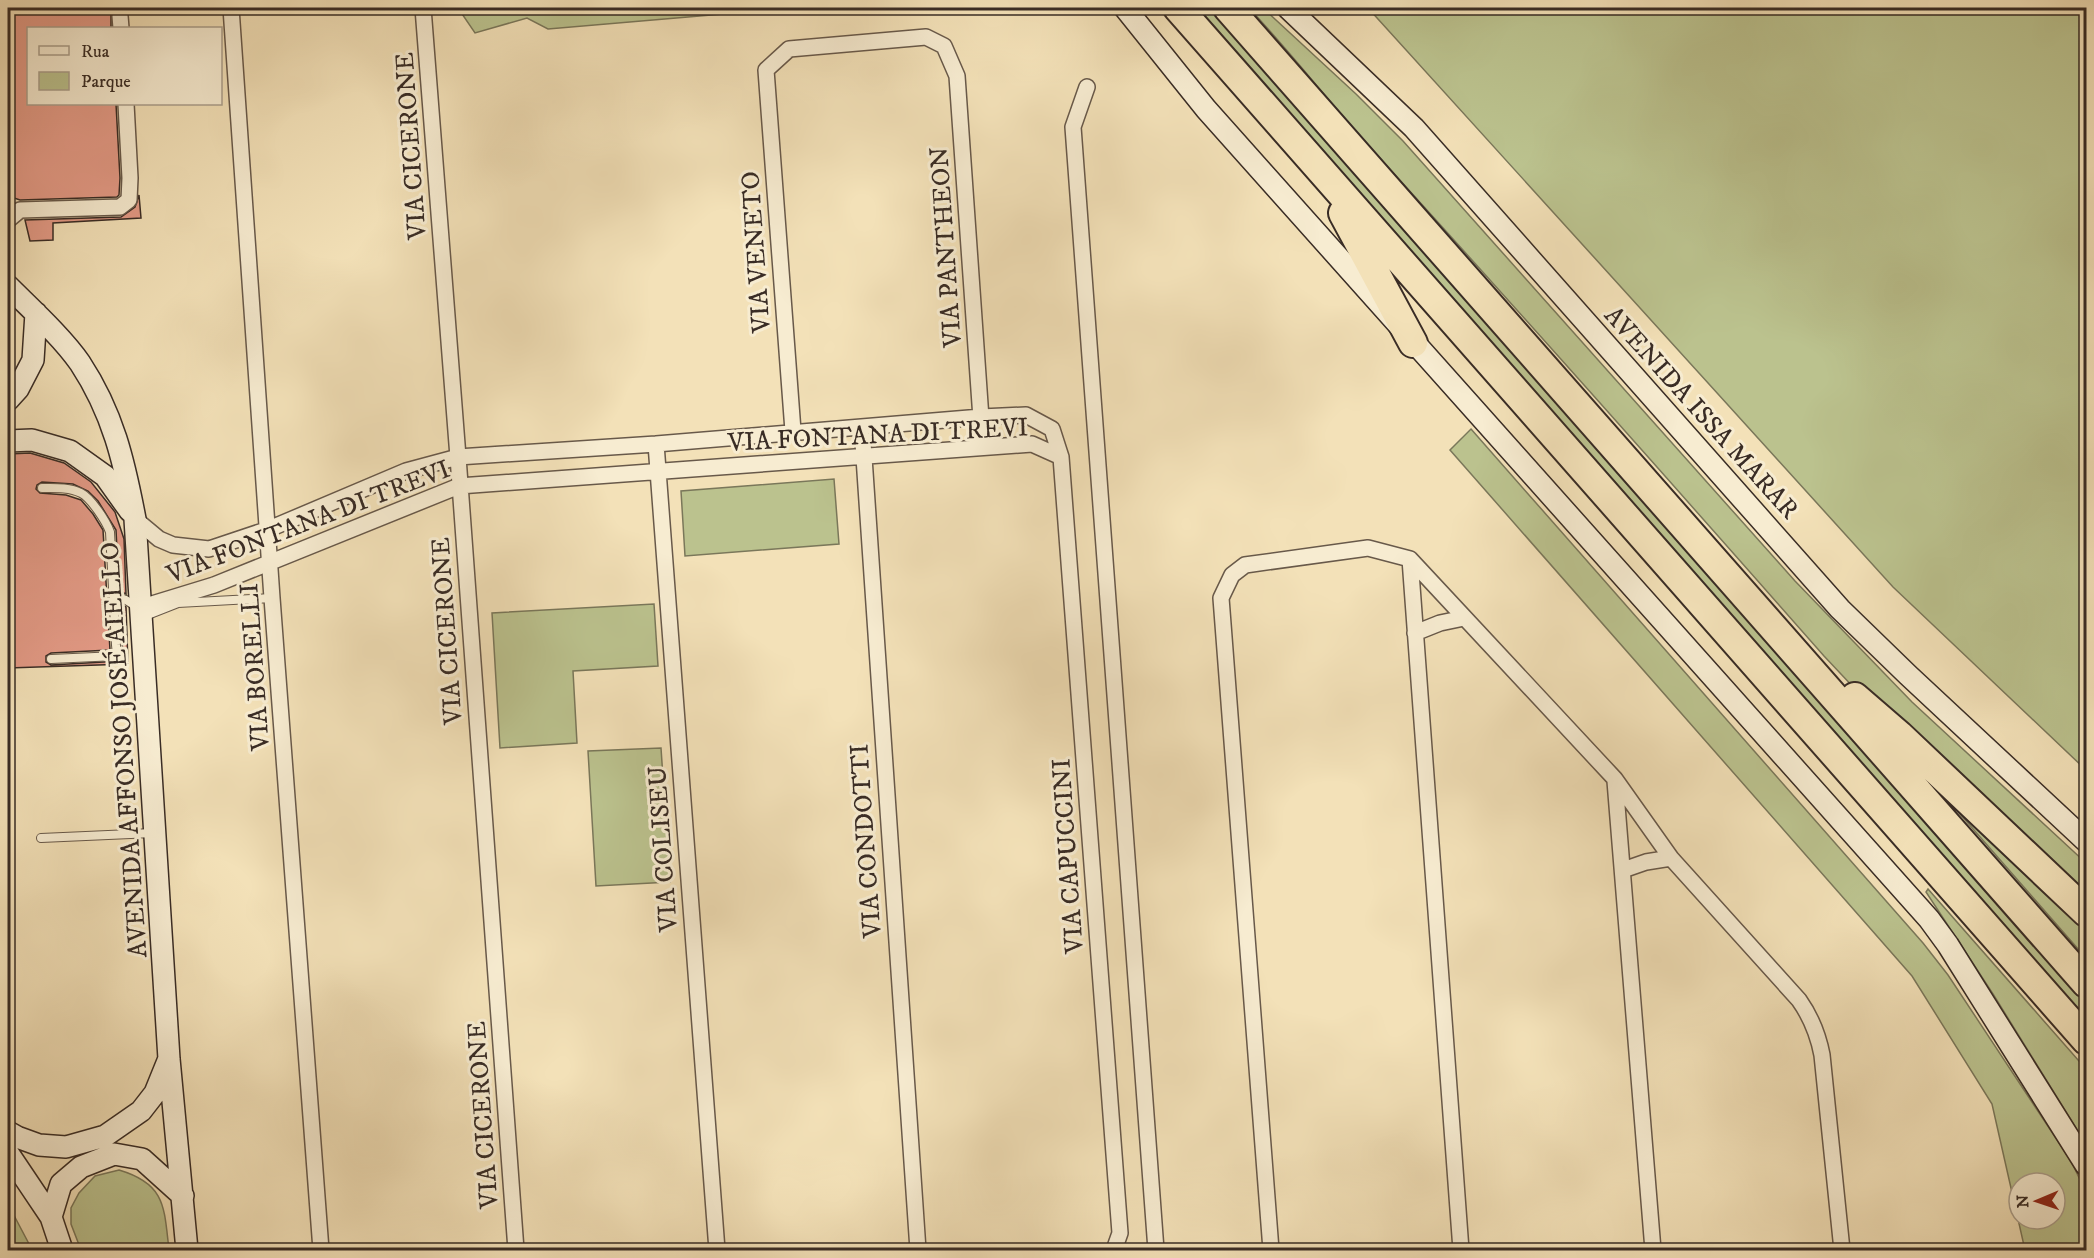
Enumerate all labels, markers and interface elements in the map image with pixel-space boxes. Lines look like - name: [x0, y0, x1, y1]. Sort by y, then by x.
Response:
- legend: [27, 27, 222, 105]
- text: Rua: [81, 41, 110, 63]
- street label: VIA CICERONE: [388, 51, 435, 242]
- text: Parque: [81, 71, 131, 93]
- street label: VIA PANTHEON: [923, 145, 970, 349]
- street label: VIA VENETO: [734, 170, 779, 335]
- street label: AVENIDA ISSA MARAR: [1596, 300, 1805, 526]
- street label: VIA FONTANA DI TREVI: [726, 411, 1029, 460]
- street label: VIA FONTANA DI TREVI: [161, 453, 455, 592]
- street label: VIA CICERONE: [424, 536, 471, 727]
- street label: AVENIDA AFFONSO JOSÉ AIELLO: [93, 541, 156, 959]
- street label: VIA BORELLI: [233, 582, 278, 753]
- street label: VIA CONDOTTI: [843, 743, 890, 940]
- street label: VIA CAPUCCINI: [1045, 757, 1092, 956]
- street label: VIA COLISEU: [641, 765, 686, 934]
- street label: VIA CICERONE: [460, 1020, 507, 1211]
- north arrow: [2007, 1171, 2067, 1231]
- text: N: [2013, 1195, 2033, 1208]

